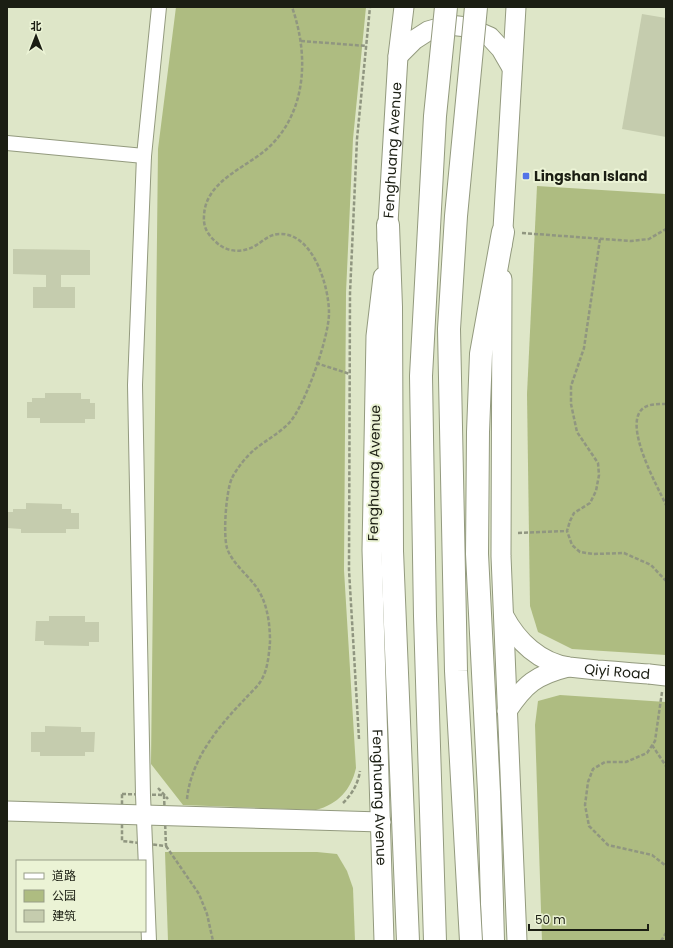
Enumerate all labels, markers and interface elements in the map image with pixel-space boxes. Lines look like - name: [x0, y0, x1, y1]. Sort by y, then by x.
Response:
- north arrow: [16, 16, 56, 56]
- text: 北: [31, 18, 42, 34]
- street label: Fenghuang Avenue: [378, 81, 406, 219]
- place label: Lingshan Island: [534, 166, 647, 186]
- marker: Lingshan Island: [521, 171, 531, 181]
- street label: Fenghuang Avenue: [363, 404, 385, 541]
- street label: Qiyi Road: [583, 659, 651, 684]
- street label: Fenghuang Avenue: [368, 729, 392, 866]
- legend: [16, 860, 146, 932]
- text: 道路: [52, 867, 76, 884]
- text: 公园: [52, 887, 76, 904]
- scale bar: [529, 906, 648, 932]
- text: 建筑: [52, 907, 76, 924]
- text: 50 m: [535, 911, 566, 928]

